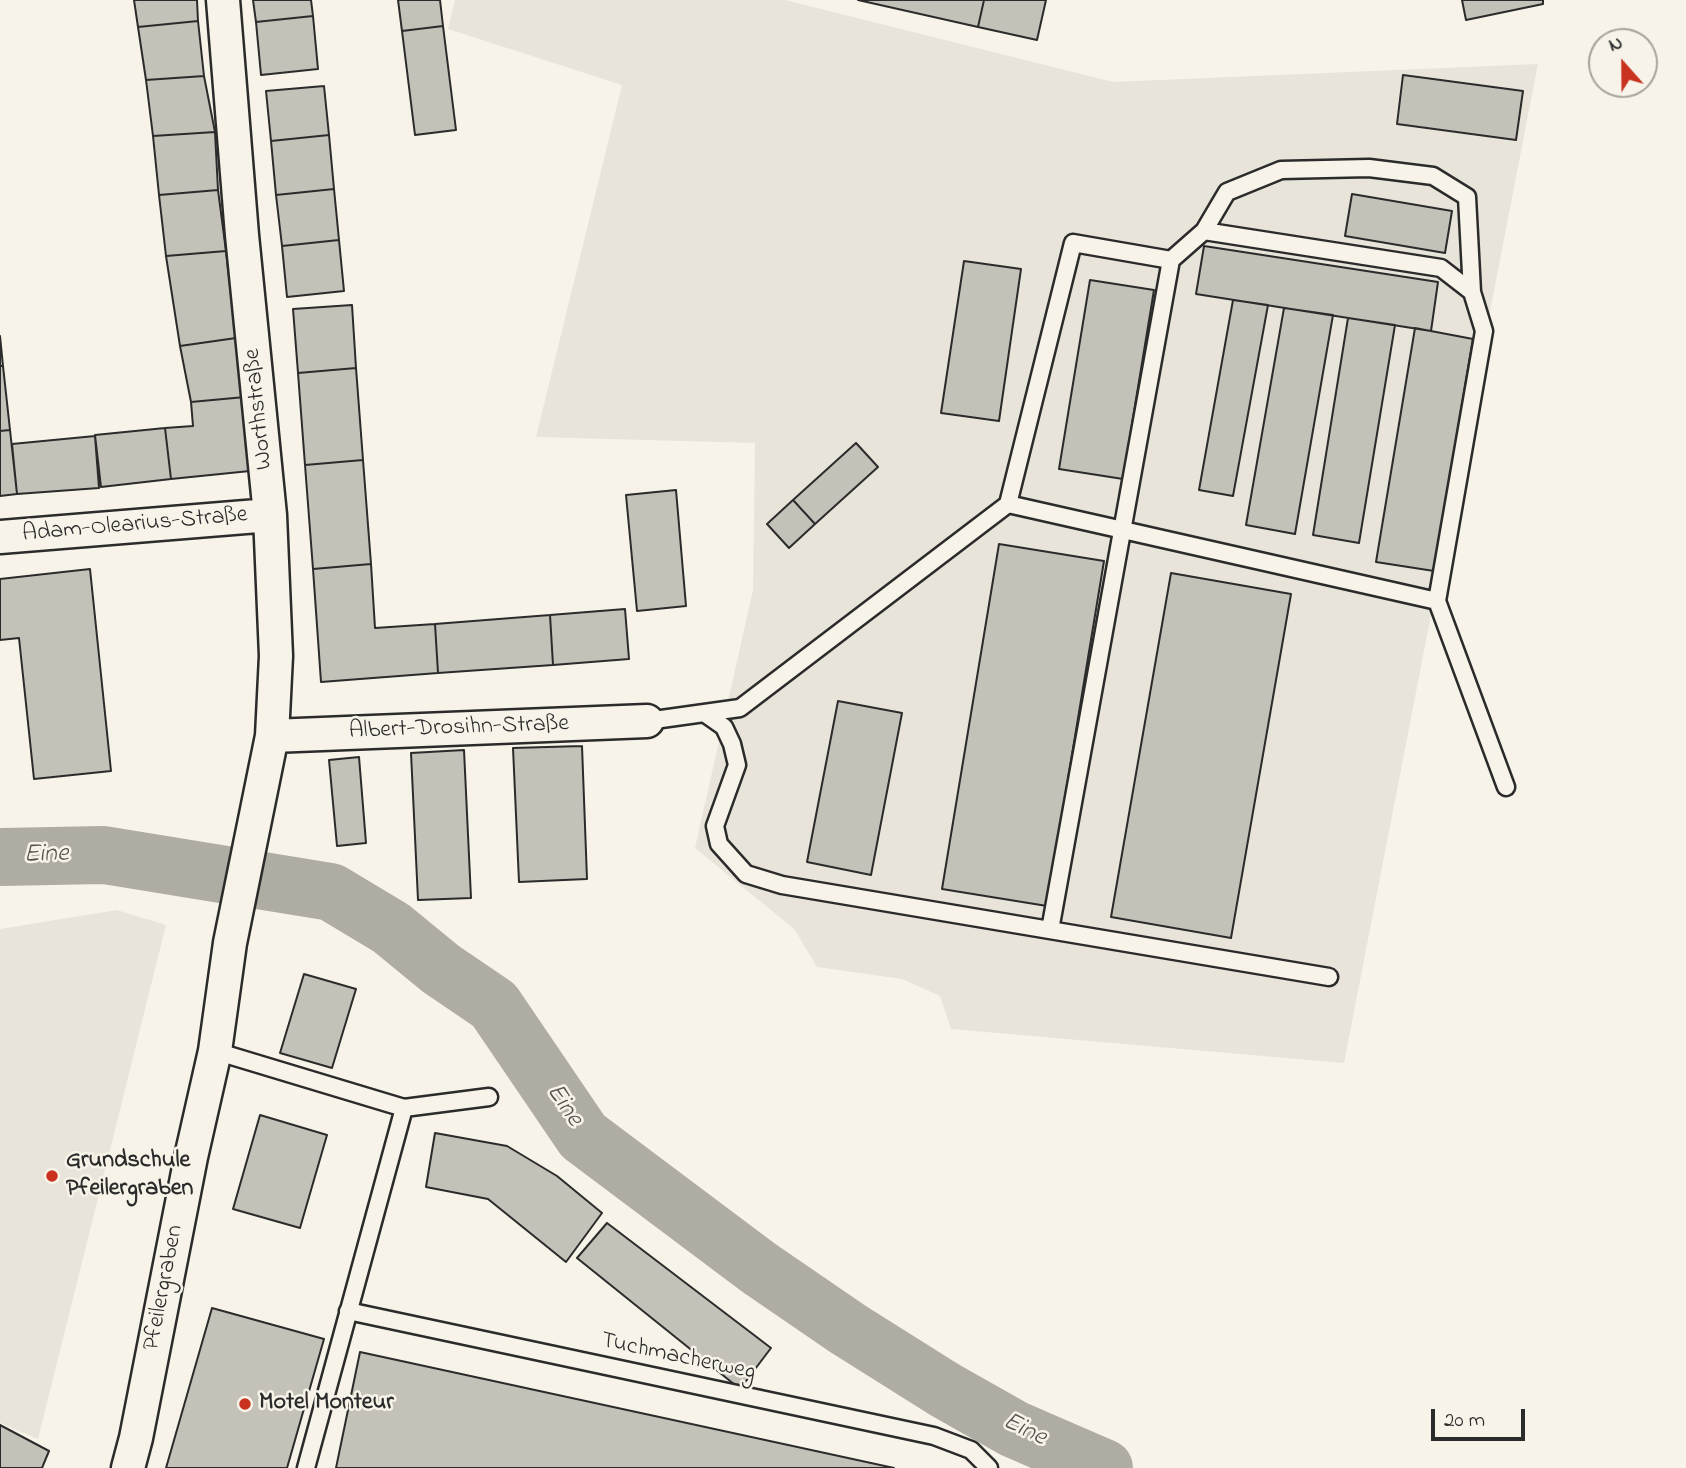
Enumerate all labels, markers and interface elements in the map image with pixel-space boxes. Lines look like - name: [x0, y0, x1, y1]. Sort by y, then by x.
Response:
- north arrow: [1588, 28, 1658, 98]
- text: N: [1605, 30, 1627, 60]
- street label: Worthstraße: [239, 347, 281, 471]
- street label: Adam-Olearius-Straße: [21, 502, 249, 550]
- street label: Albert-Drosihn-Straße: [348, 711, 570, 747]
- water label: Eine: [23, 840, 69, 872]
- water label: Eine: [538, 1079, 588, 1133]
- place label: Grundschule Pfeilergraben: [66, 1148, 193, 1204]
- marker: Grundschule Pfeilergraben: [44, 1168, 60, 1184]
- street label: Pfeilergraben: [139, 1223, 191, 1353]
- street label: Tuchmacherweg: [598, 1328, 758, 1388]
- place label: Motel Monteur: [259, 1390, 394, 1418]
- scale bar: [1434, 1394, 1528, 1438]
- marker: Motel Monteur: [237, 1396, 253, 1412]
- text: 20 m: [1444, 1406, 1485, 1436]
- water label: Eine: [997, 1407, 1051, 1455]

